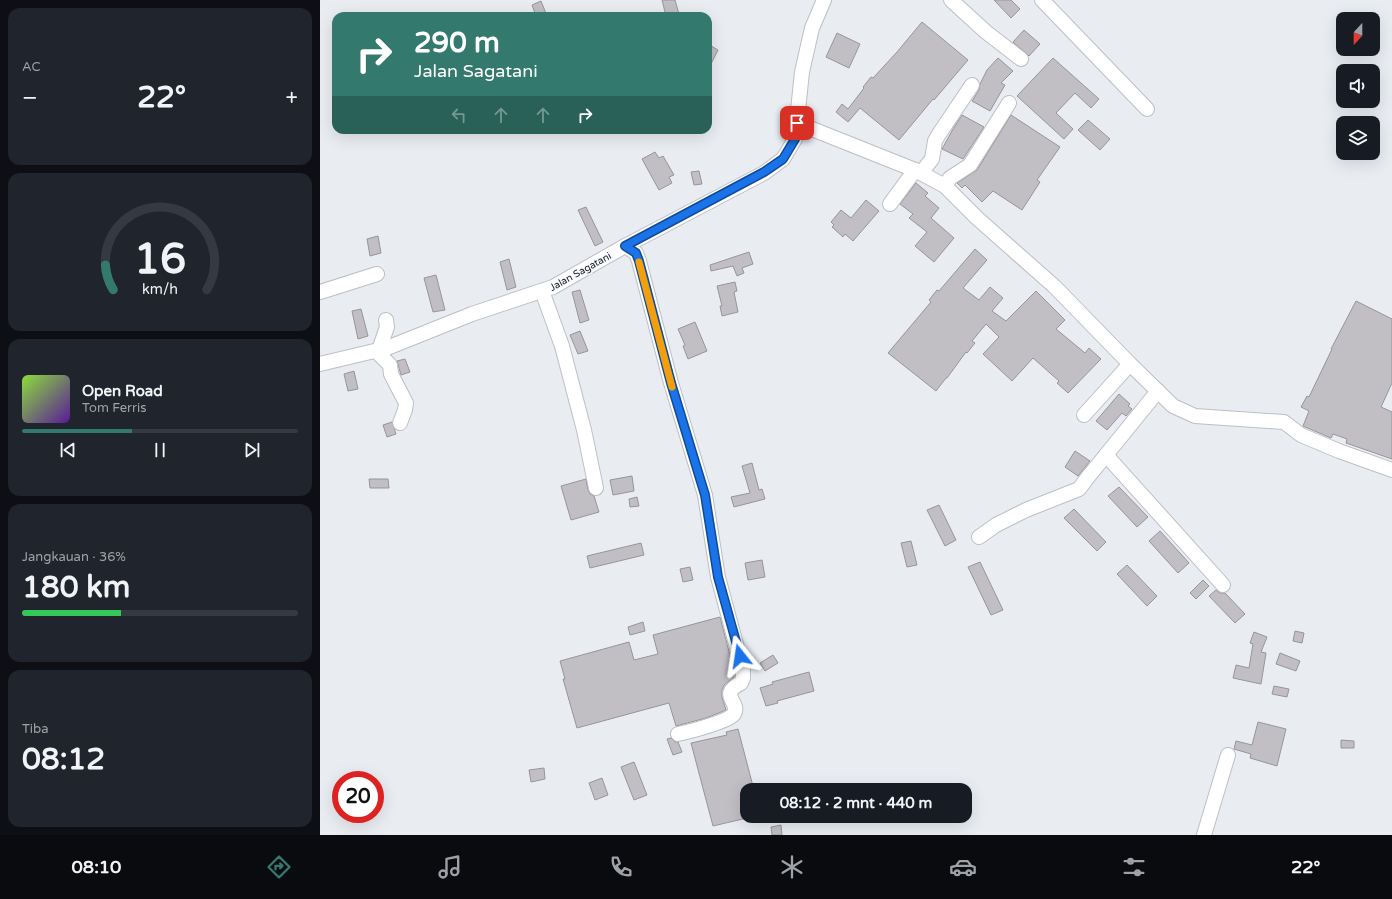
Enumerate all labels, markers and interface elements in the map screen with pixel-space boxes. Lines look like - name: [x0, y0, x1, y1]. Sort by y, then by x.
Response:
- north arrow: [1336, 12, 1380, 56]
- map controls: [1336, 12, 1380, 160]
- text: 290 m: [414, 26, 500, 60]
- icon: right: [348, 28, 400, 80]
- text: AC: [22, 59, 41, 75]
- text: Jalan Sagatani: [414, 60, 538, 82]
- button: sound: [1336, 64, 1380, 108]
- text: 22°: [137, 79, 186, 116]
- text: −: [22, 85, 38, 111]
- text: +: [286, 85, 298, 111]
- icon: left: [448, 104, 470, 126]
- icon: ahead: [490, 104, 512, 126]
- icon: ahead: [532, 104, 554, 126]
- icon: right: [574, 104, 596, 126]
- pin: [780, 106, 814, 140]
- icon: arrive: [786, 112, 808, 134]
- button: layers: [1336, 116, 1380, 160]
- text: 16: [134, 235, 186, 285]
- street label: Jalan Sagatani: [548, 250, 613, 294]
- text: km/h: [142, 281, 178, 298]
- text: Open Road: [82, 382, 163, 400]
- text: Tom Ferris: [82, 400, 146, 416]
- icon: previous: [57, 439, 79, 461]
- icon: pause: [149, 439, 171, 461]
- icon: next: [241, 439, 263, 461]
- text: Jangkauan · 36%: [22, 549, 126, 565]
- text: 180 km: [22, 569, 130, 606]
- position arrow: [719, 635, 761, 677]
- text: Tiba: [22, 721, 49, 737]
- text: 08:12: [22, 741, 105, 778]
- speed limit sign: 20: [332, 771, 384, 823]
- text: 08:12 · 2 mnt · 440 m: [780, 794, 932, 812]
- icon: directions: [265, 853, 293, 881]
- icon: music: [436, 853, 464, 881]
- icon: phone: [607, 853, 635, 881]
- icon: climate: [778, 853, 806, 881]
- icon: car: [949, 853, 977, 881]
- icon: filters: [1120, 853, 1148, 881]
- text: 08:10: [72, 856, 121, 878]
- text: 22°: [1291, 856, 1320, 878]

